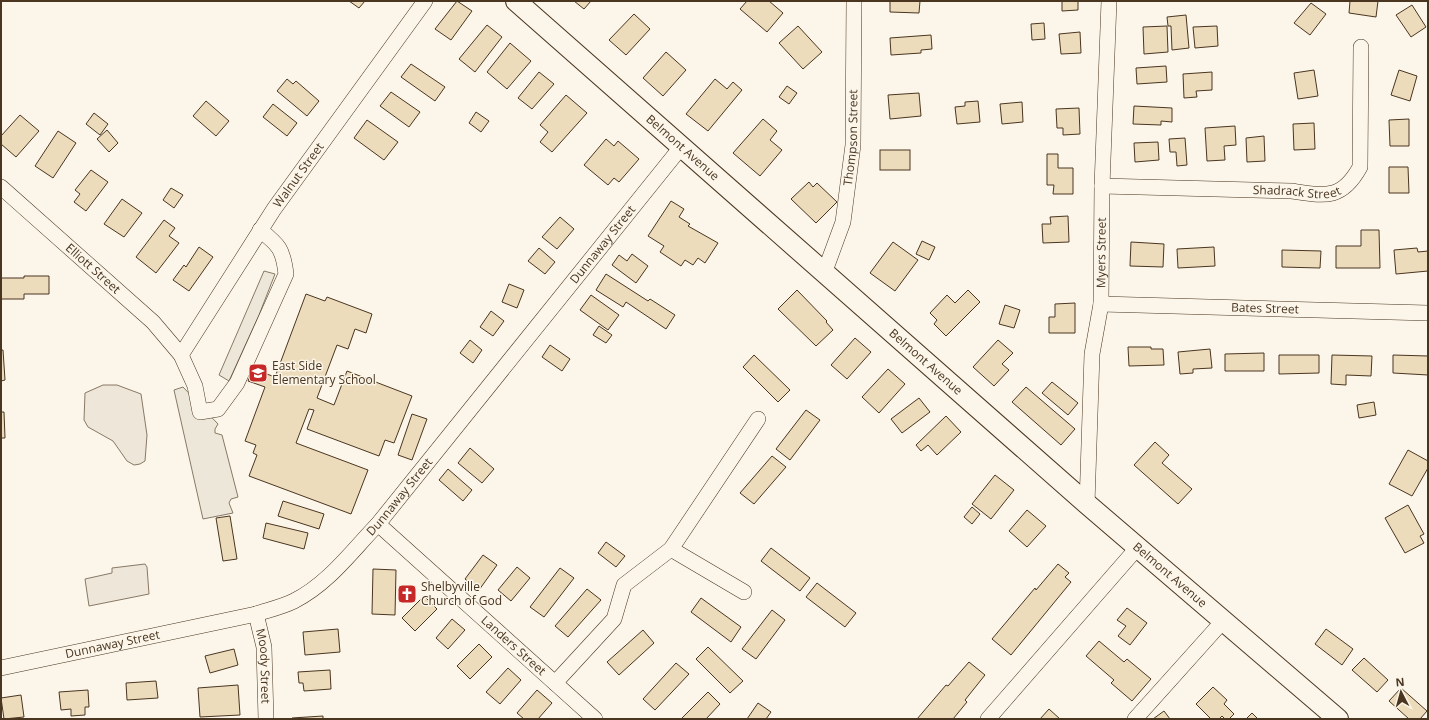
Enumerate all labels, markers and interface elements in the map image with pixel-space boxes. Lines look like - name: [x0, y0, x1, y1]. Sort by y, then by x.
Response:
- street label: Thompson Street: [839, 89, 861, 187]
- street label: Belmont Avenue: [643, 110, 723, 184]
- street label: Walnut Street: [269, 139, 328, 211]
- street label: Shadrack Street: [1253, 181, 1344, 202]
- street label: Dunnaway Street: [566, 202, 639, 287]
- street label: Myers Street: [1092, 217, 1110, 288]
- street label: Elliott Street: [62, 239, 124, 297]
- street label: Bates Street: [1231, 299, 1299, 317]
- street label: Belmont Avenue: [886, 325, 967, 399]
- place label: East Side Elementary School: [272, 357, 376, 388]
- school or university icon: East Side Elementary School: [247, 362, 269, 384]
- street label: Dunnaway Street: [362, 454, 436, 539]
- street label: Belmont Avenue: [1130, 538, 1211, 611]
- place label: Shelbyville Church of God: [421, 578, 502, 609]
- church icon: Shelbyville Church of God: [396, 583, 418, 605]
- street label: Landers Street: [478, 612, 550, 679]
- street label: Dunnaway Street: [64, 626, 161, 662]
- street label: Moody Street: [252, 627, 275, 704]
- north arrow: [1381, 672, 1421, 712]
- text: N: [1395, 674, 1405, 689]

